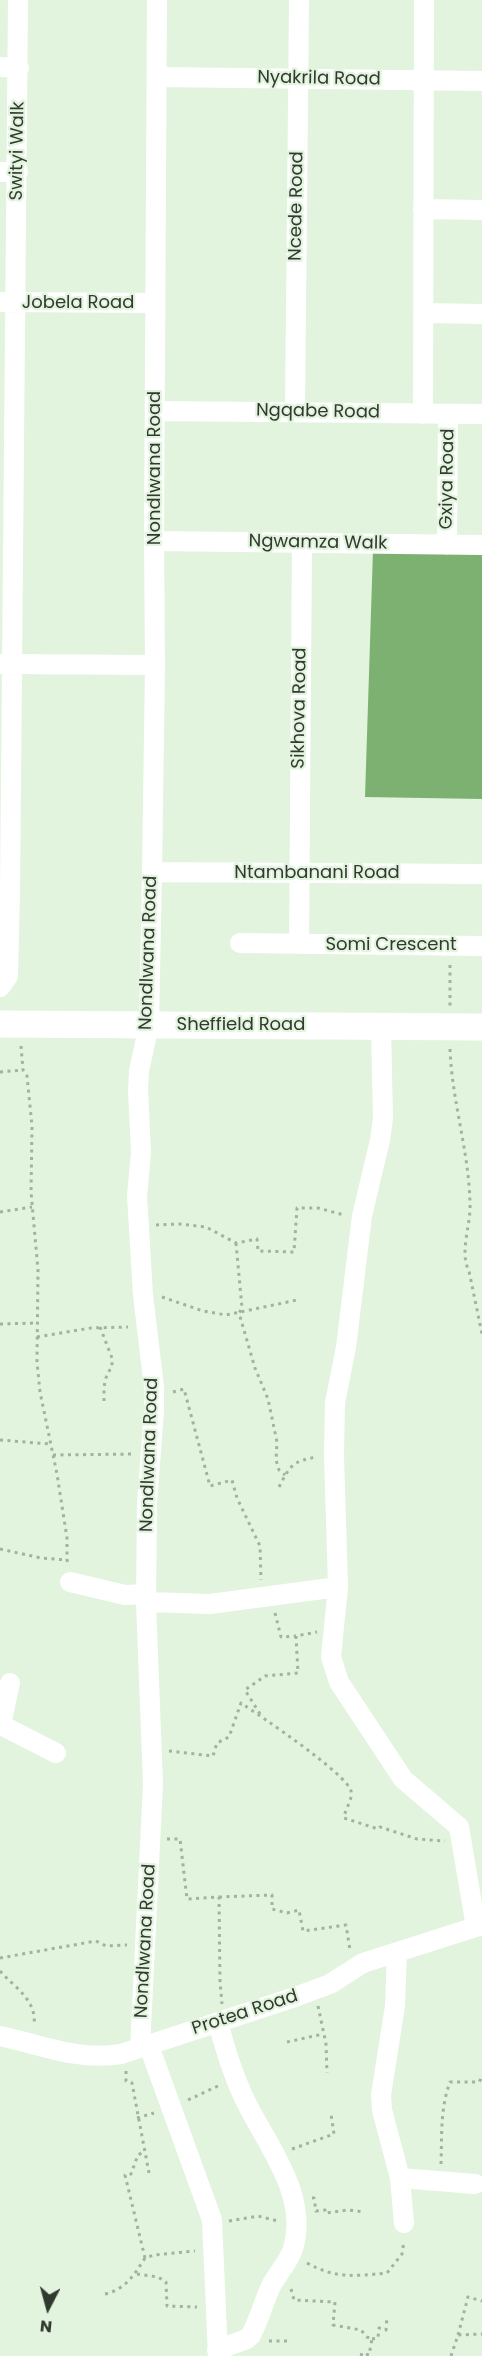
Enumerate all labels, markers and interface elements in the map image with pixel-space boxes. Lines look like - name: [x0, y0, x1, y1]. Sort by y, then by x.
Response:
- street label: Nyakrila Road: [257, 67, 381, 91]
- street label: Swityi Walk: [6, 101, 30, 201]
- street label: Ncede Road: [285, 151, 309, 261]
- street label: Jobela Road: [22, 292, 134, 314]
- street label: Nondlwana Road: [144, 391, 166, 545]
- street label: Ngqabe Road: [256, 400, 380, 424]
- street label: Gxiya Road: [436, 428, 460, 530]
- street label: Ngwamza Walk: [248, 531, 388, 555]
- street label: Sikhova Road: [288, 647, 312, 769]
- street label: Ntambanani Road: [234, 862, 400, 884]
- street label: Nondlwana Road: [136, 875, 162, 1031]
- street label: Somi Crescent: [325, 934, 457, 956]
- street label: Sheffield Road: [177, 1014, 305, 1036]
- street label: Nondlwana Road: [137, 1377, 163, 1533]
- street label: Nondlwana Road: [131, 1863, 161, 2019]
- street label: Protea Road: [189, 1986, 301, 2040]
- north arrow: [18, 2278, 78, 2338]
- text: N: [39, 2314, 53, 2338]

